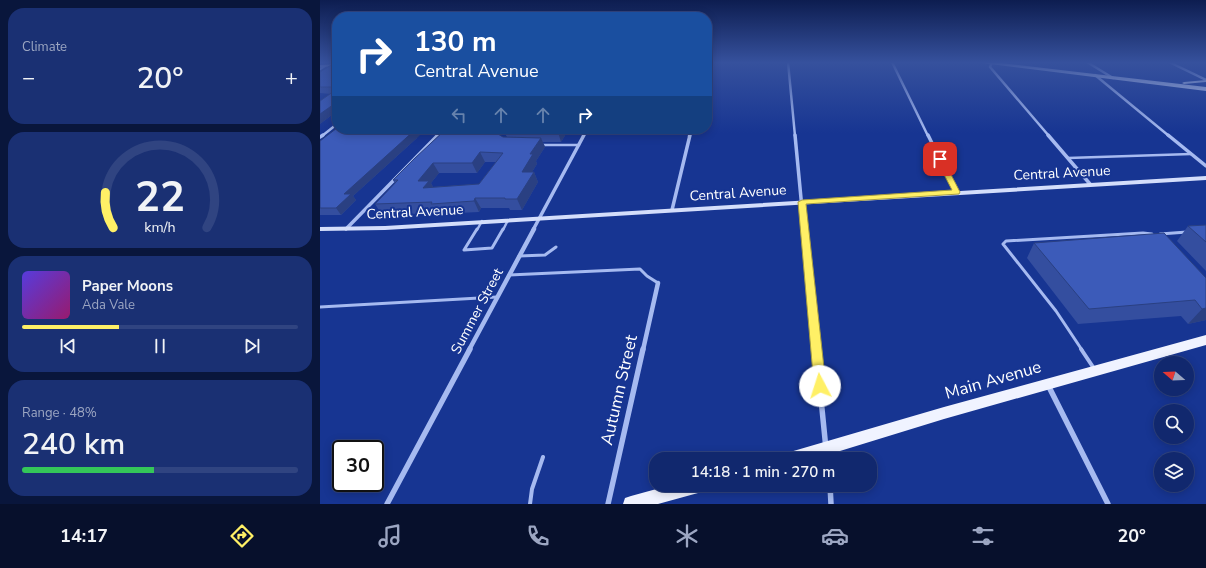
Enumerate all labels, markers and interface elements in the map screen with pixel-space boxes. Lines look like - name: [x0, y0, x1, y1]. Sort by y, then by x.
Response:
- text: 130 m: [414, 23, 497, 61]
- icon: right: [348, 28, 400, 80]
- text: Climate: [22, 38, 67, 56]
- text: 20°: [136, 58, 184, 99]
- text: Central Avenue: [414, 59, 539, 83]
- text: −: [22, 63, 35, 93]
- text: +: [285, 63, 298, 93]
- icon: left: [448, 104, 470, 126]
- icon: ahead: [490, 104, 512, 126]
- icon: ahead: [532, 104, 554, 126]
- icon: right: [574, 104, 596, 126]
- pin: [923, 142, 957, 176]
- icon: arrive: [929, 148, 951, 170]
- street label: Central Avenue: [1013, 161, 1111, 185]
- text: 22: [135, 169, 185, 226]
- street label: Central Avenue: [689, 180, 787, 206]
- street label: Central Avenue: [366, 200, 464, 224]
- text: km/h: [144, 218, 176, 237]
- street label: Summer Street: [446, 265, 508, 357]
- text: Paper Moons: [82, 276, 173, 296]
- text: Ada Vale: [82, 296, 135, 314]
- street label: Autumn Street: [595, 332, 643, 447]
- icon: previous: [57, 335, 79, 357]
- icon: pause: [149, 335, 171, 357]
- icon: next: [241, 335, 263, 357]
- street label: Main Avenue: [942, 355, 1044, 405]
- north arrow: [1154, 356, 1194, 396]
- map controls: [1154, 356, 1194, 492]
- position arrow: [799, 365, 841, 407]
- text: Range · 48%: [22, 404, 97, 422]
- button: search: [1154, 404, 1194, 444]
- text: 240 km: [22, 424, 125, 465]
- speed limit sign: 30: [332, 440, 384, 492]
- button: layers: [1154, 452, 1194, 492]
- text: 14:18 · 1 min · 270 m: [691, 462, 835, 482]
- icon: directions: [228, 522, 256, 550]
- icon: music: [376, 522, 404, 550]
- icon: phone: [524, 522, 552, 550]
- icon: climate: [673, 522, 701, 550]
- icon: car: [821, 522, 849, 550]
- icon: filters: [969, 522, 997, 550]
- text: 14:17: [60, 524, 108, 548]
- text: 20°: [1117, 524, 1146, 548]

